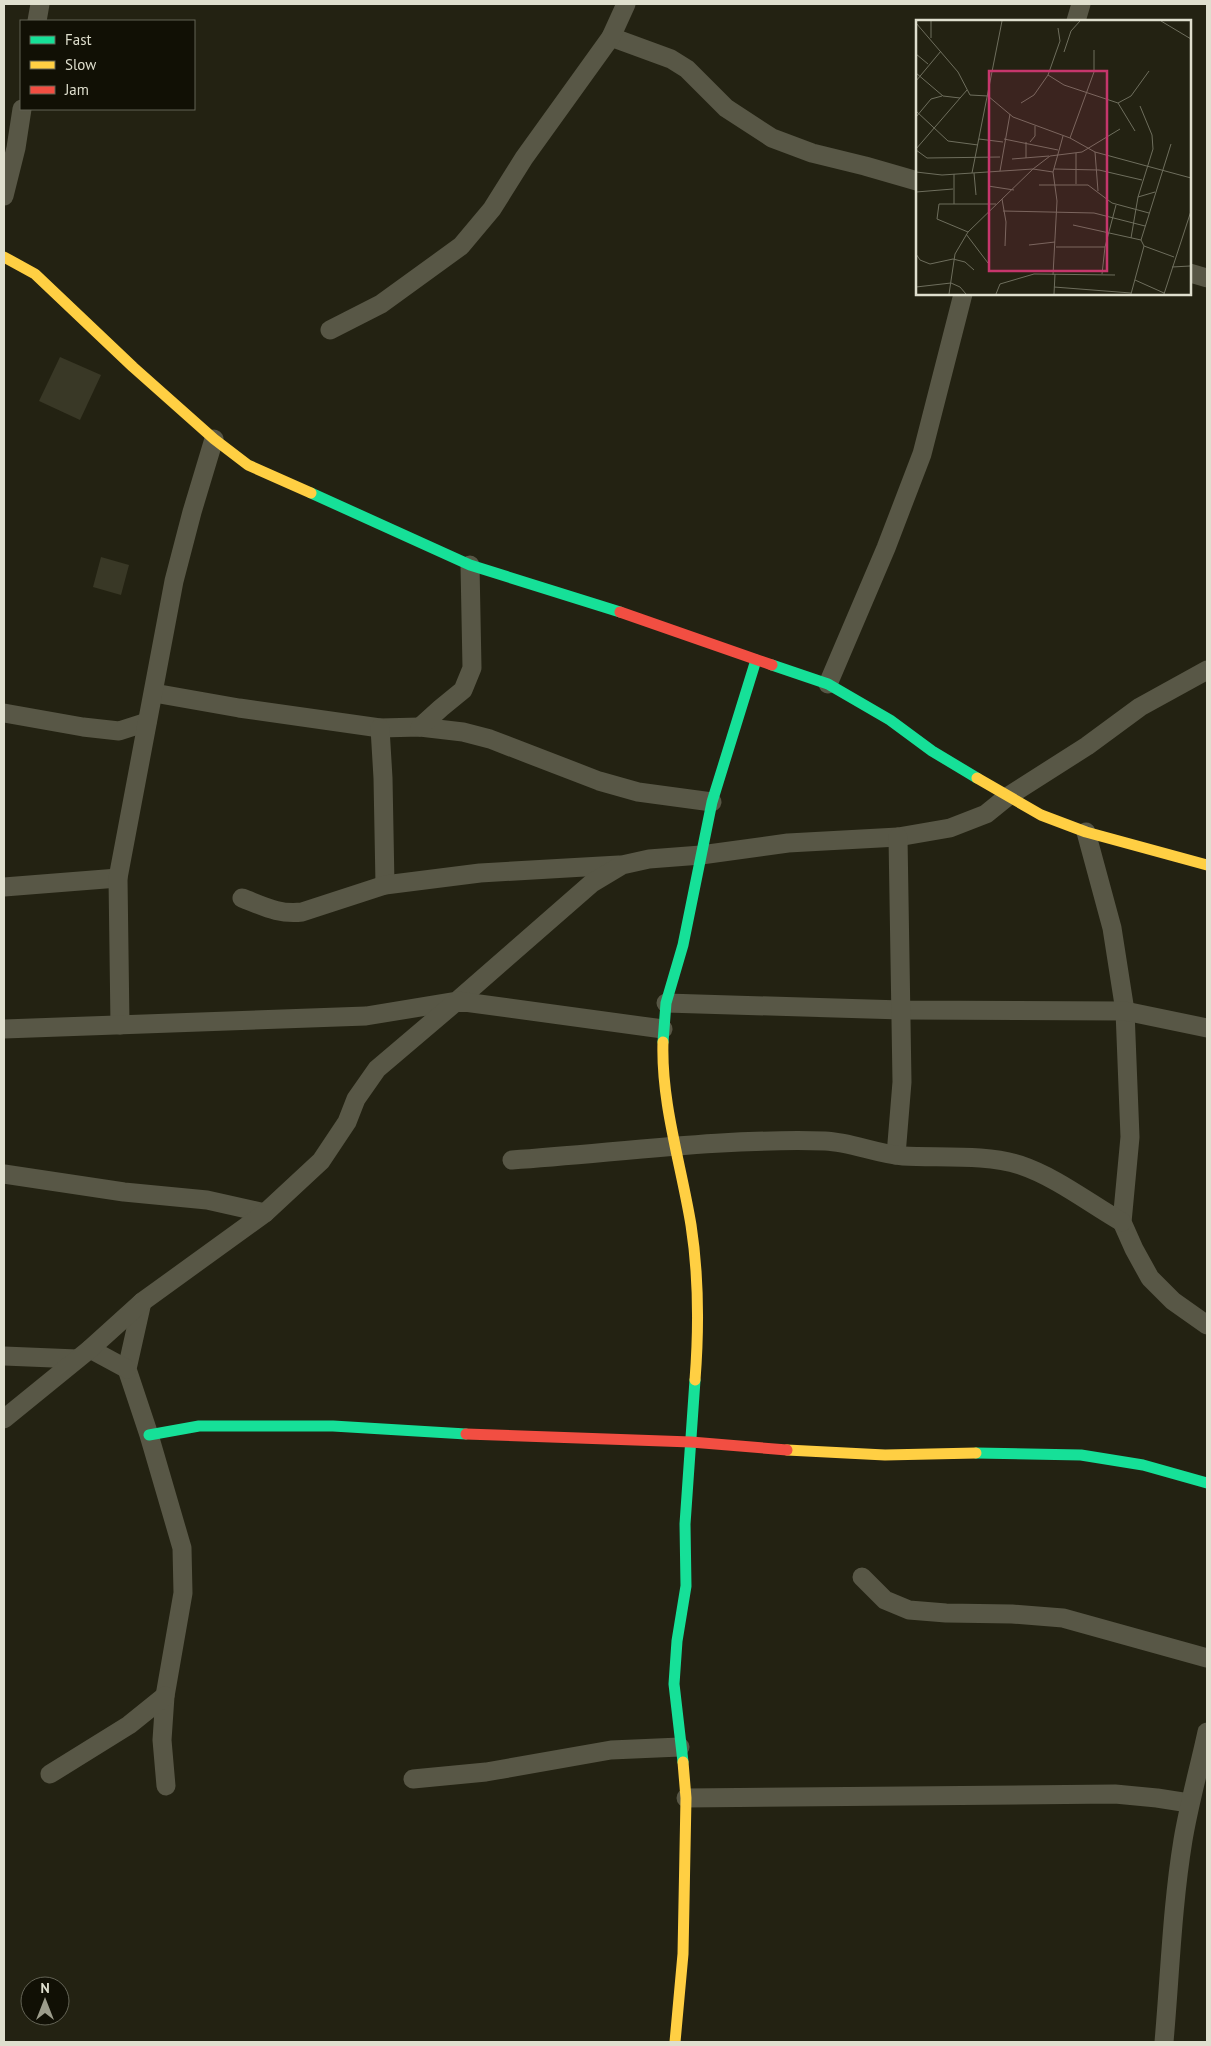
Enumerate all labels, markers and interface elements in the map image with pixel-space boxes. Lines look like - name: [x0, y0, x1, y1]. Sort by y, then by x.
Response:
- legend: [20, 20, 195, 110]
- inset map: [916, 20, 1191, 295]
- text: Fast: [65, 30, 92, 49]
- text: Slow: [65, 55, 96, 74]
- text: Jam: [64, 80, 89, 99]
- north arrow: [20, 1976, 70, 2026]
- text: N: [40, 1979, 50, 1997]

